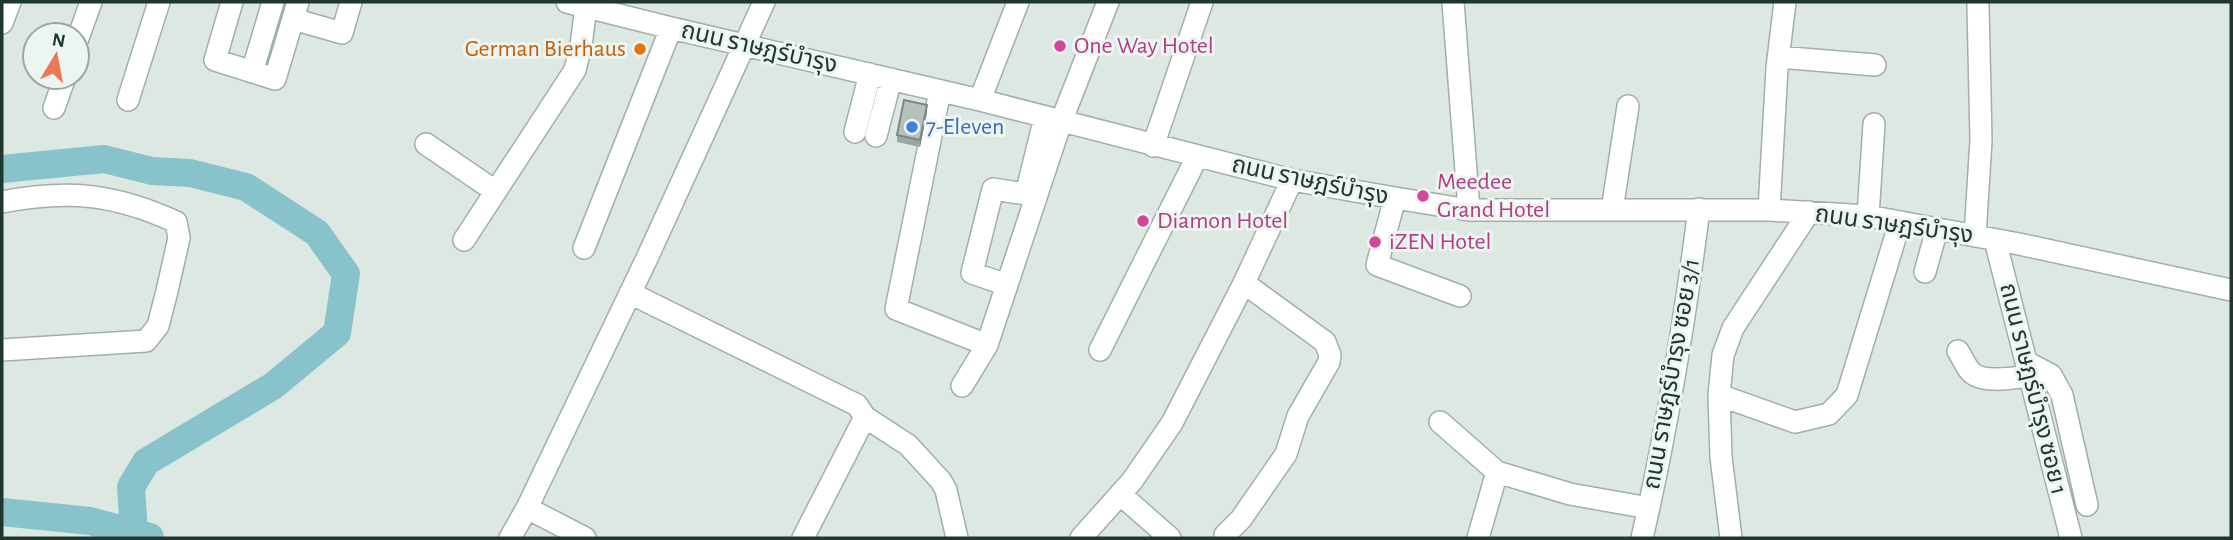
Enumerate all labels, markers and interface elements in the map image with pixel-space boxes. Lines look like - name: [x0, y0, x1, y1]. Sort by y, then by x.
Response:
- street label: ถนน ราษฎร์บำรุง: [678, 17, 840, 80]
- north arrow: [21, 21, 91, 91]
- text: N: [51, 30, 67, 51]
- place label: One Way Hotel: [1074, 34, 1214, 58]
- place label: German Bierhaus: [465, 37, 626, 61]
- marker: One Way Hotel: [1052, 38, 1068, 54]
- marker: German Bierhaus: [632, 41, 648, 57]
- place label: 7-Eleven: [926, 115, 1004, 139]
- marker: 7-Eleven: [904, 119, 920, 135]
- street label: ถนน ราษฎร์บำรุง: [1229, 152, 1391, 211]
- place label: Meedee Grand Hotel: [1437, 170, 1550, 222]
- marker: Meedee Grand Hotel: [1415, 188, 1431, 204]
- street label: ถนน ราษฎร์บำรุง: [1813, 201, 1975, 250]
- place label: Diamon Hotel: [1157, 209, 1288, 233]
- marker: Diamon Hotel: [1135, 213, 1151, 229]
- place label: iZEN Hotel: [1389, 230, 1491, 254]
- marker: iZEN Hotel: [1367, 234, 1383, 250]
- street label: ถนน ราษฎร์บำรุง ซอย 3/1: [1639, 257, 1706, 492]
- street label: ถนน ราษฎร์บำรุง ซอย 1: [1993, 280, 2072, 498]

